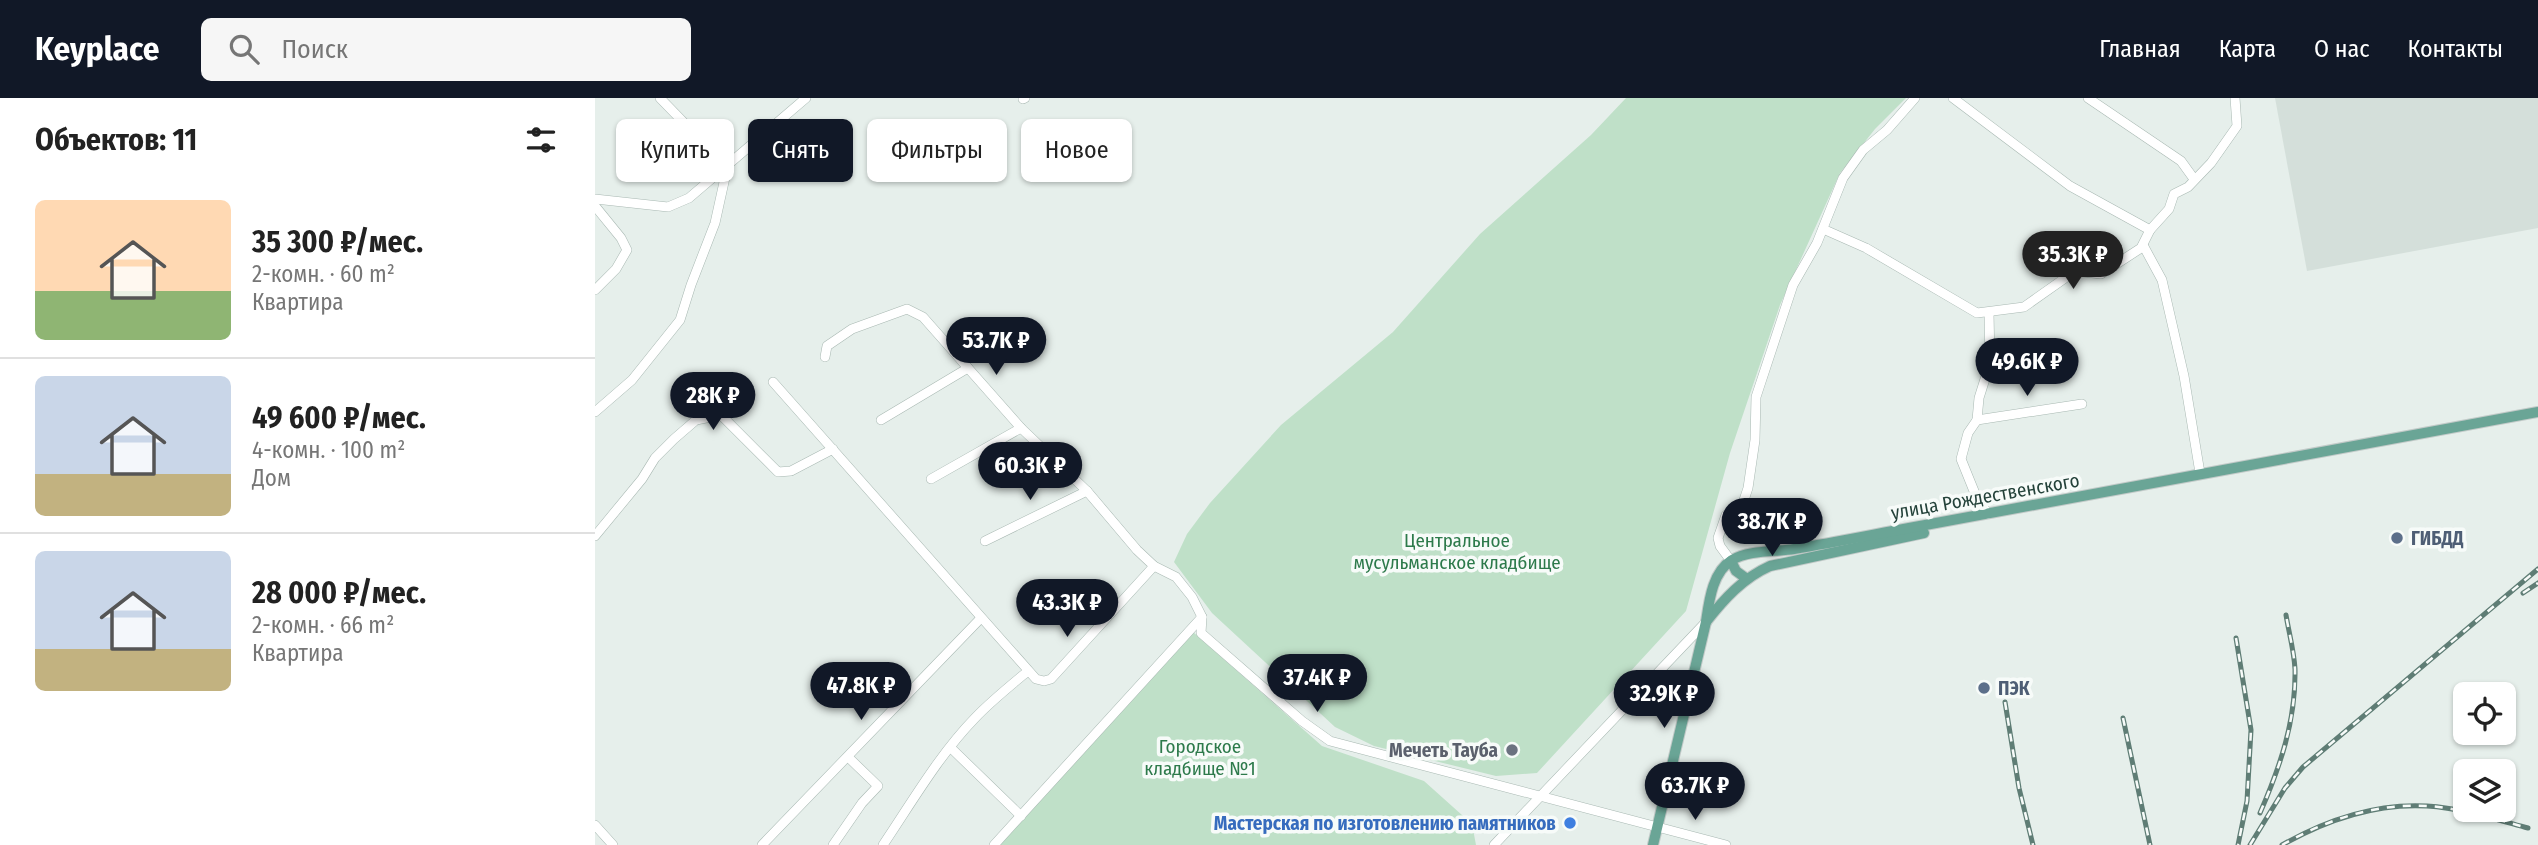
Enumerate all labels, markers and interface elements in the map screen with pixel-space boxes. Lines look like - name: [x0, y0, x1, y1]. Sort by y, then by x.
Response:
- search box: [201, 18, 691, 81]
- text: Keyplace: [35, 29, 159, 69]
- icon: search: [225, 30, 263, 68]
- text: Поиск: [281, 34, 348, 65]
- text: Главная: [2099, 35, 2181, 63]
- text: Карта: [2219, 35, 2276, 63]
- text: О нас: [2314, 35, 2369, 63]
- text: Контакты: [2407, 35, 2503, 63]
- chip: Купить: [616, 119, 734, 182]
- chip: Снять: [748, 119, 853, 182]
- chip: Фильтры: [867, 119, 1007, 182]
- chip: Новое: [1021, 119, 1132, 182]
- icon: filters: [522, 121, 560, 159]
- text: Объектов: 11: [35, 122, 197, 158]
- text: 35 300 ₽/мес.: [252, 224, 423, 260]
- icon: home: [91, 228, 175, 312]
- pin: 35.3K ₽: [2008, 232, 2138, 291]
- text: 35.3K ₽: [2038, 240, 2108, 268]
- text: 2-комн. · 60 m²: [252, 260, 395, 288]
- text: Квартира: [252, 288, 344, 316]
- pin: 53.7K ₽: [931, 317, 1061, 377]
- text: 53.7K ₽: [962, 326, 1030, 354]
- pin: 49.6K ₽: [1962, 338, 2092, 398]
- text: 49.6K ₽: [1992, 347, 2062, 375]
- pin: 28K ₽: [664, 372, 762, 432]
- text: 28K ₽: [686, 381, 740, 409]
- text: 49 600 ₽/мес.: [252, 400, 426, 436]
- icon: home: [91, 404, 175, 488]
- text: 4-комн. · 100 m²: [252, 436, 405, 464]
- pin: 60.3K ₽: [965, 442, 1095, 502]
- text: 60.3K ₽: [994, 451, 1066, 479]
- text: Дом: [252, 464, 291, 492]
- street label: улица Рождественского: [1889, 469, 2081, 524]
- pin: 38.7K ₽: [1707, 498, 1837, 558]
- text: 38.7K ₽: [1738, 507, 1806, 535]
- place label: ГИБДД: [2411, 527, 2464, 550]
- park label: Центральное мусульманское кладбище: [1353, 529, 1561, 574]
- marker: ГИБДД: [2389, 530, 2405, 546]
- text: 28 000 ₽/мес.: [252, 575, 426, 611]
- icon: home: [91, 579, 175, 663]
- pin: 43.3K ₽: [1002, 580, 1132, 639]
- text: 43.3K ₽: [1032, 588, 1102, 616]
- text: 2-комн. · 66 m²: [252, 611, 394, 639]
- text: Квартира: [252, 639, 344, 667]
- pin: 37.4K ₽: [1252, 654, 1382, 714]
- pin: 47.8K ₽: [796, 662, 926, 722]
- text: 37.4K ₽: [1283, 663, 1351, 691]
- pin: 32.9K ₽: [1599, 670, 1729, 730]
- text: 47.8K ₽: [826, 671, 896, 699]
- place label: ПЭК: [1998, 677, 2030, 700]
- text: 32.9K ₽: [1630, 679, 1698, 707]
- marker: ПЭК: [1976, 680, 1992, 696]
- map controls: [2453, 682, 2516, 822]
- button: locate: [2453, 682, 2516, 745]
- park label: Городское кладбище №1: [1144, 735, 1256, 780]
- place label: Мечеть Тауба: [1389, 739, 1498, 762]
- marker: Мечеть Тауба: [1504, 742, 1520, 758]
- button: layers: [2453, 759, 2516, 822]
- pin: 63.7K ₽: [1630, 762, 1760, 822]
- text: 63.7K ₽: [1661, 771, 1729, 799]
- place label: Мастерская по изготовлению памятников: [1214, 812, 1556, 835]
- marker: Мастерская по изготовлению памятников: [1562, 815, 1578, 831]

